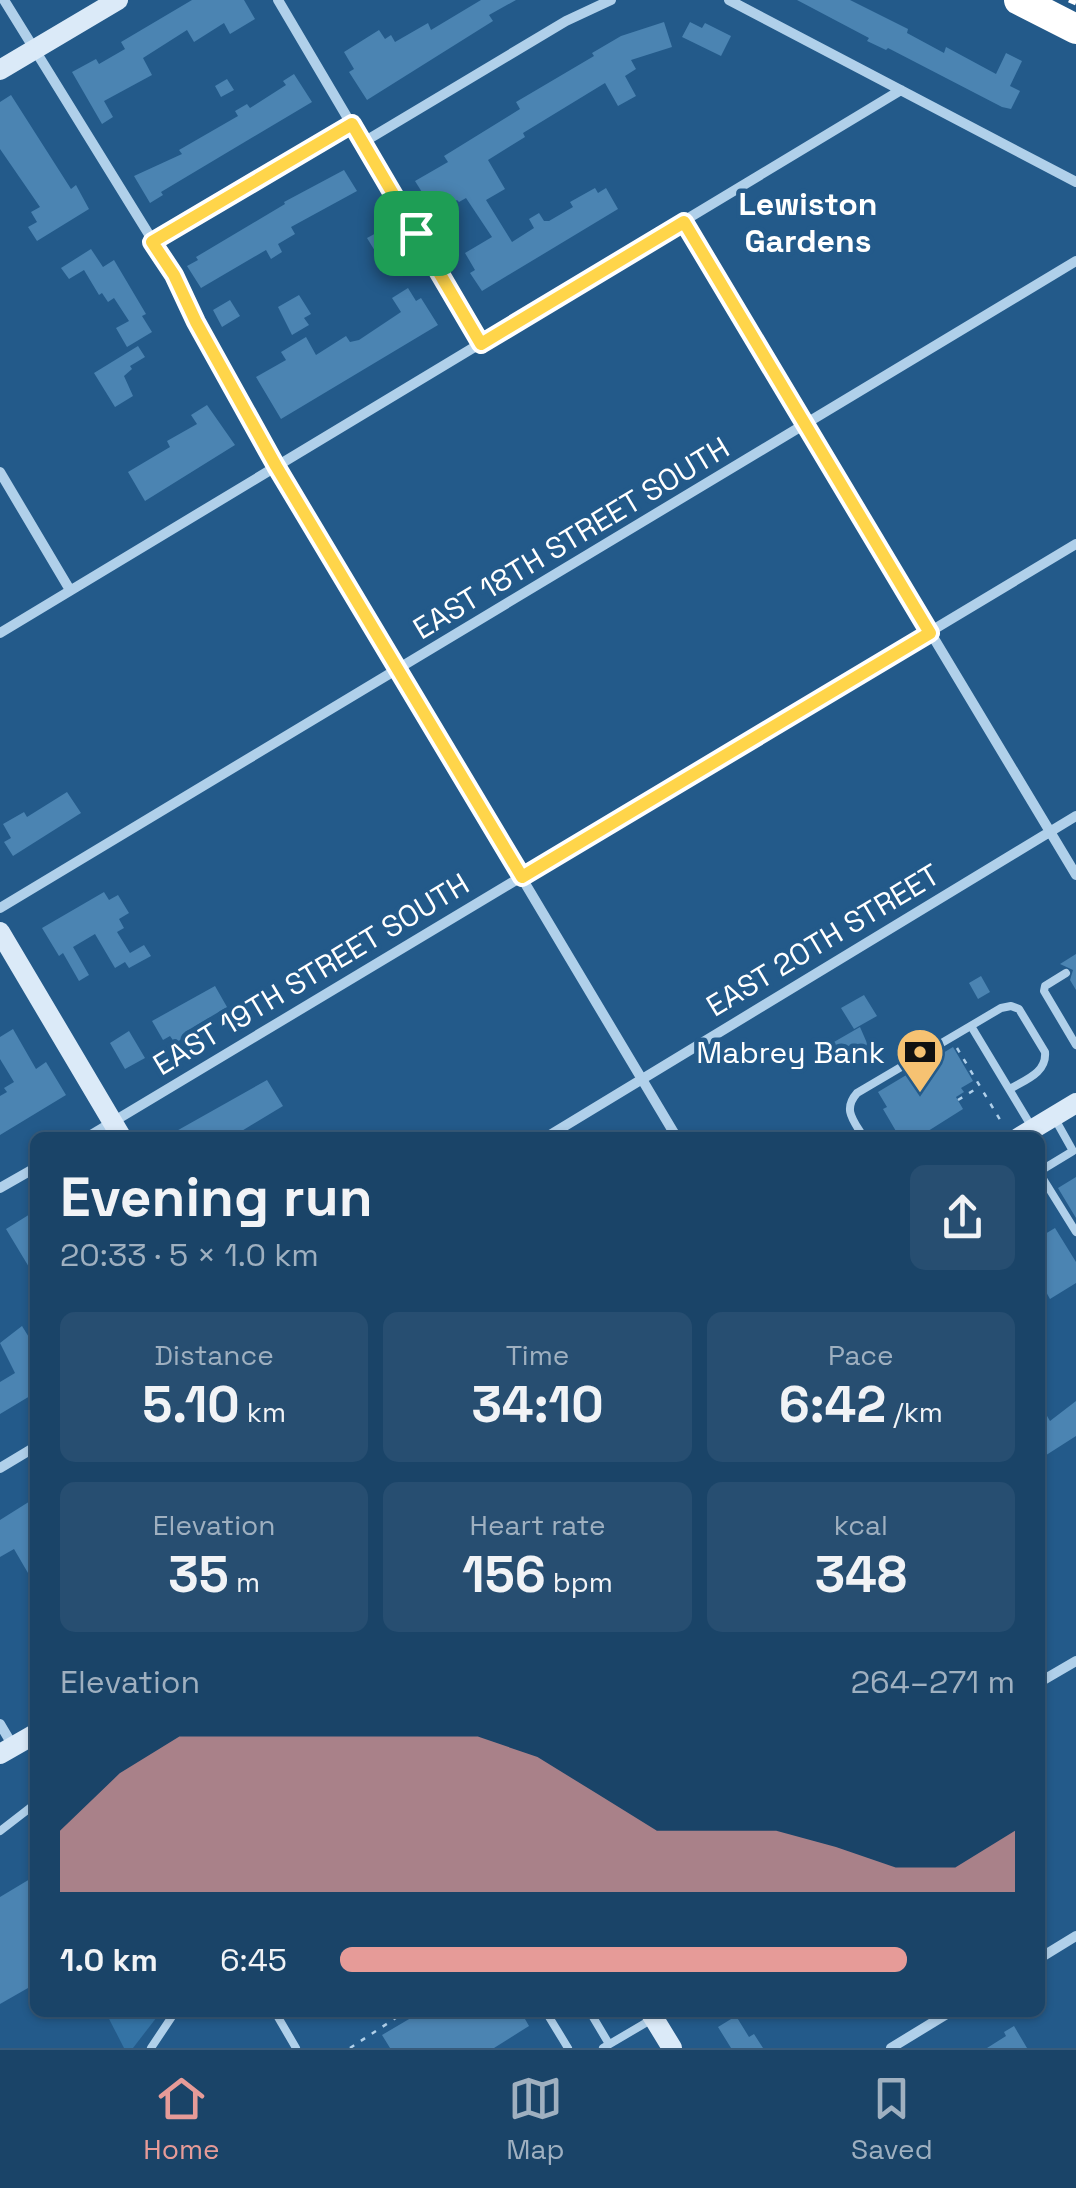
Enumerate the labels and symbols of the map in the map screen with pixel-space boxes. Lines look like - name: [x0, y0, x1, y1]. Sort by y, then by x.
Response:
- district label: Lewiston Gardens: [738, 184, 878, 261]
- pin: [374, 191, 459, 276]
- street label: EAST 18TH STREET SOUTH: [406, 428, 736, 648]
- street label: EAST 20TH STREET: [699, 855, 947, 1025]
- street label: EAST 19TH STREET SOUTH: [146, 864, 476, 1084]
- bank icon: Mabrey Bank: [894, 1026, 946, 1094]
- place label: Mabrey Bank: [696, 1033, 885, 1072]

